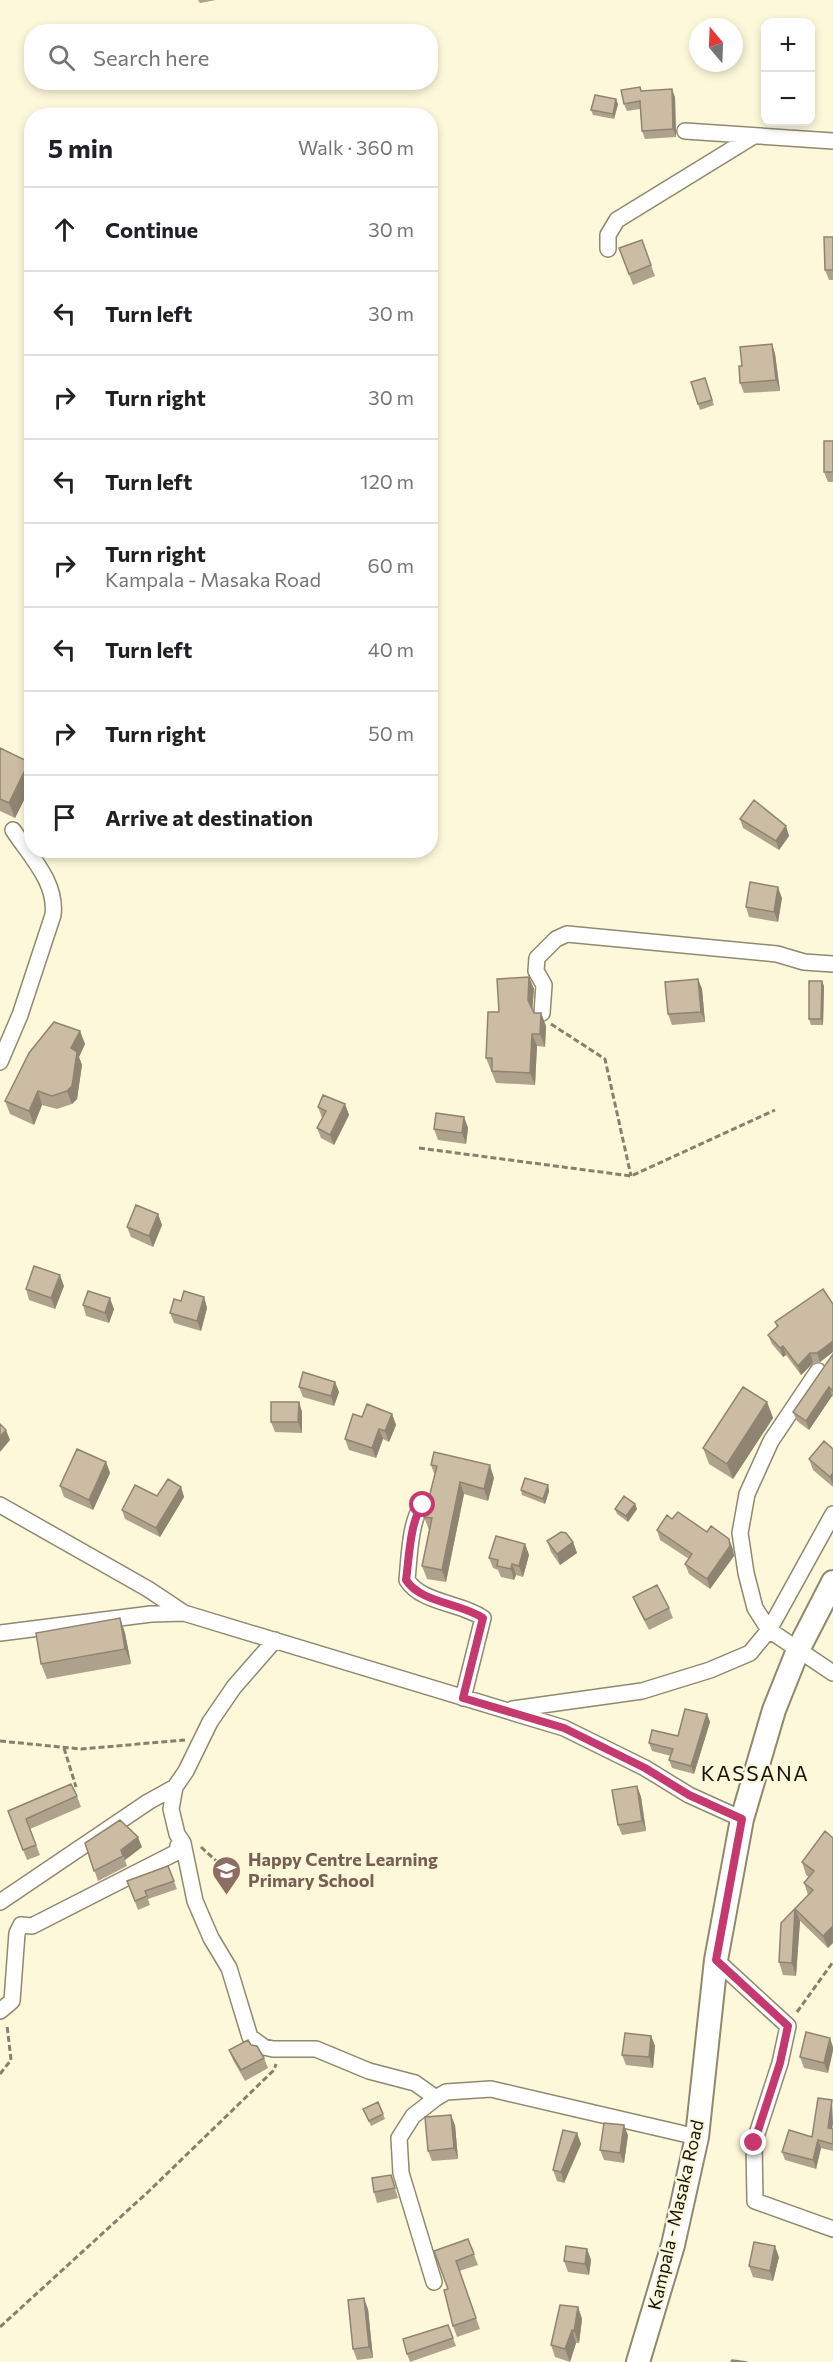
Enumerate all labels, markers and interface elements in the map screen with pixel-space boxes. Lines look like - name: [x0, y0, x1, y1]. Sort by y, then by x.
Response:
- north arrow: [689, 18, 743, 72]
- map controls: [761, 18, 815, 126]
- button: +: [761, 18, 815, 72]
- search box: [24, 24, 438, 90]
- icon: search: [45, 41, 78, 74]
- text: Search here: [93, 44, 209, 71]
- button: −: [761, 72, 815, 126]
- text: 5 min: [48, 132, 113, 163]
- text: Walk · 360 m: [298, 135, 414, 159]
- icon: ahead: [48, 213, 81, 246]
- text: Continue: [105, 216, 198, 243]
- text: 30 m: [368, 217, 414, 241]
- icon: left: [48, 297, 81, 330]
- text: Turn left: [105, 300, 192, 327]
- text: 30 m: [368, 301, 414, 325]
- icon: right: [48, 381, 81, 414]
- text: Turn right: [105, 384, 206, 411]
- text: 30 m: [368, 385, 414, 409]
- icon: left: [48, 465, 81, 498]
- text: Turn left: [105, 468, 192, 495]
- text: 120 m: [360, 469, 414, 493]
- text: Turn right: [105, 540, 206, 567]
- icon: right: [48, 549, 81, 582]
- text: 60 m: [368, 553, 414, 577]
- text: Kampala - Masaka Road: [105, 567, 321, 591]
- icon: left: [48, 633, 81, 666]
- text: Turn left: [105, 636, 192, 663]
- text: 40 m: [368, 637, 414, 661]
- icon: right: [48, 717, 81, 750]
- text: Turn right: [105, 720, 206, 747]
- text: 50 m: [368, 721, 414, 745]
- icon: arrive: [48, 801, 81, 834]
- text: Arrive at destination: [105, 804, 313, 831]
- route start: [409, 1491, 435, 1517]
- district label: KASSANA: [701, 1760, 809, 1785]
- place label: Happy Centre Learning Primary School: [248, 1848, 438, 1891]
- school or university icon: Happy Centre Learning Primary School: [211, 1854, 243, 1896]
- street label: Kampala - Masaka Road: [642, 2118, 708, 2312]
- route end: [740, 2129, 766, 2155]

